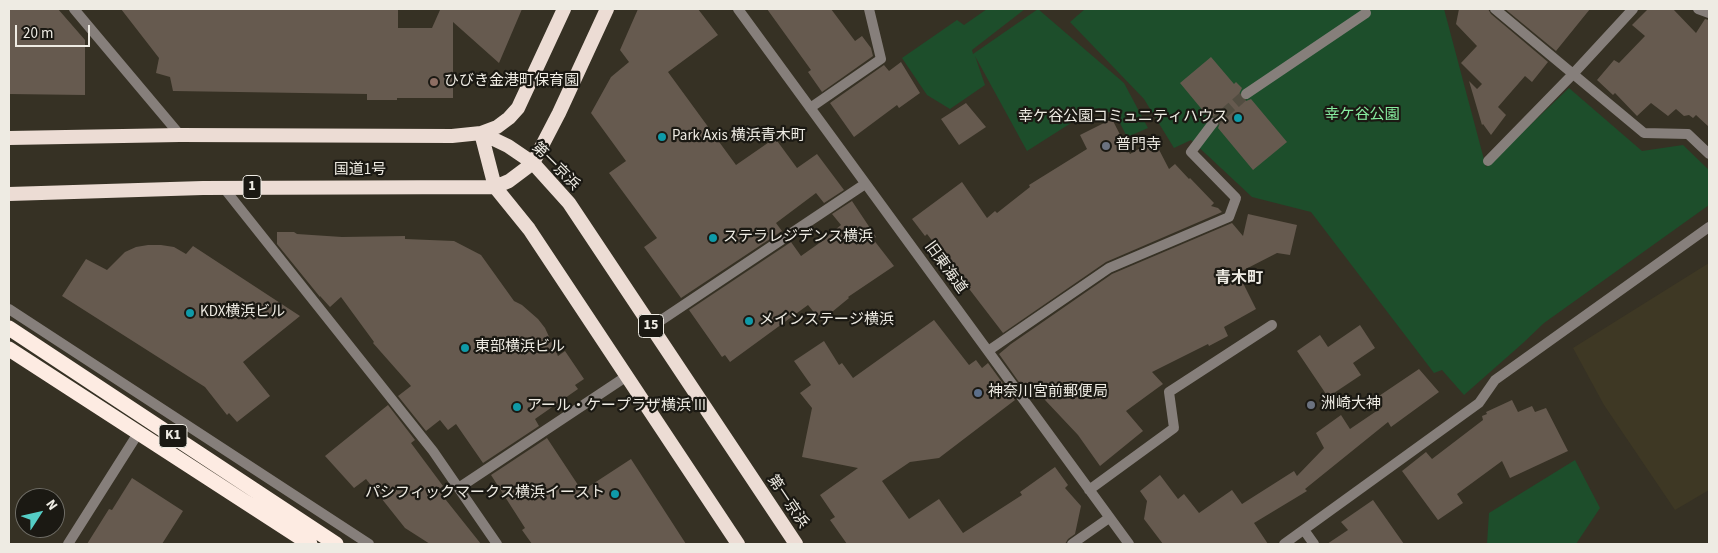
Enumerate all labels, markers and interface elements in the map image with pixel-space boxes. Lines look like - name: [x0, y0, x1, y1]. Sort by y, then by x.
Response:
- scale bar: [18, 15, 92, 47]
- text: 20 m: [23, 23, 53, 44]
- place label: ひびき金港町保育園: [444, 73, 579, 91]
- marker: ひびき金港町保育園: [428, 76, 440, 88]
- park label: 幸ケ谷公園: [1325, 107, 1399, 125]
- place label: 幸ケ谷公園コミュニティハウス: [1018, 109, 1228, 127]
- marker: 幸ケ谷公園コミュニティハウス: [1232, 112, 1244, 124]
- place label: Park Axis 横浜青木町: [672, 128, 806, 146]
- marker: Park Axis 横浜青木町: [656, 131, 668, 143]
- place label: 普門寺: [1116, 137, 1161, 155]
- street label: 第一京浜: [527, 139, 583, 195]
- marker: 普門寺: [1100, 140, 1112, 152]
- street label: 国道1号: [334, 162, 386, 180]
- road number: 1: [243, 176, 261, 198]
- place label: ステラレジデンス横浜: [723, 229, 873, 247]
- marker: ステラレジデンス横浜: [707, 232, 719, 244]
- street label: 旧東海道: [920, 238, 970, 298]
- district label: 青木町: [1215, 269, 1263, 289]
- place label: KDX横浜ビル: [200, 304, 285, 322]
- marker: KDX横浜ビル: [184, 307, 196, 319]
- place label: メインステージ横浜: [759, 312, 894, 330]
- road number: 15: [638, 314, 664, 338]
- marker: メインステージ横浜: [743, 315, 755, 327]
- place label: 東部横浜ビル: [475, 339, 565, 357]
- marker: 東部横浜ビル: [459, 342, 471, 354]
- place label: 神奈川宮前郵便局: [988, 384, 1108, 402]
- marker: 神奈川宮前郵便局: [972, 387, 984, 399]
- place label: 洲崎大神: [1321, 396, 1381, 414]
- place label: アール・ケープラザ横浜 III: [527, 398, 706, 416]
- marker: 洲崎大神: [1305, 399, 1317, 411]
- marker: アール・ケープラザ横浜 III: [511, 401, 523, 413]
- road number: K1: [159, 424, 187, 448]
- street label: 第一京浜: [763, 472, 811, 532]
- place label: パシフィックマークス横浜イースト: [365, 485, 605, 503]
- north arrow: [15, 488, 65, 538]
- marker: パシフィックマークス横浜イースト: [609, 488, 621, 500]
- text: N: [41, 495, 62, 515]

